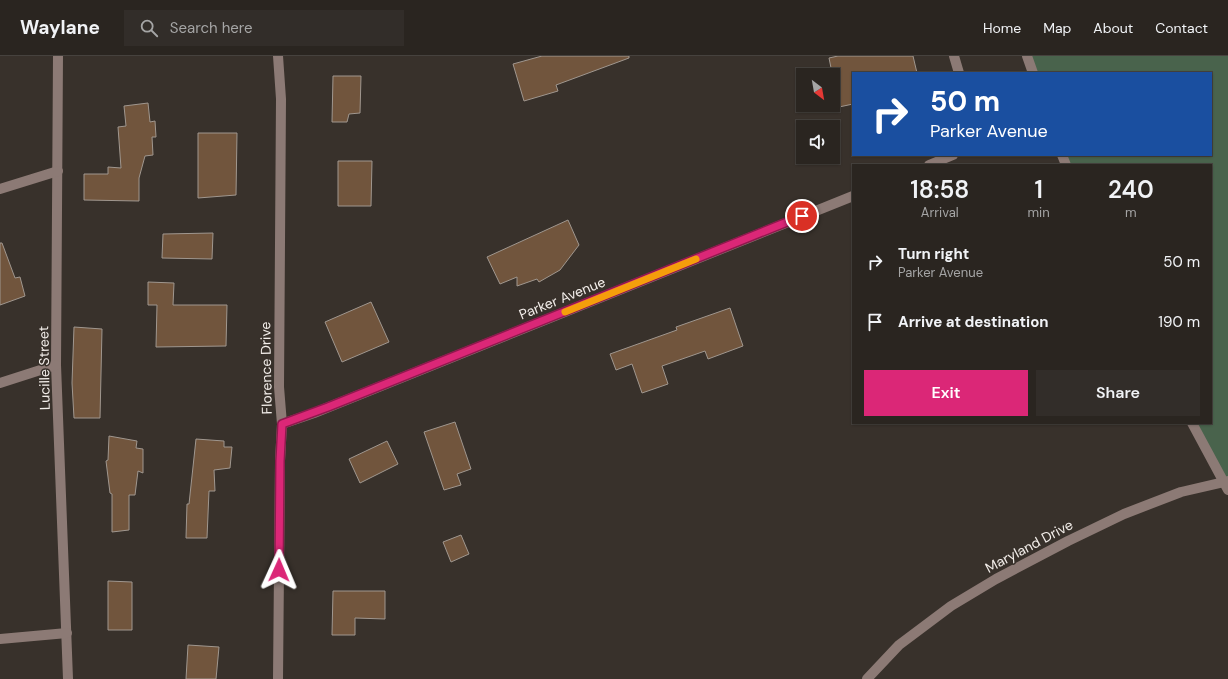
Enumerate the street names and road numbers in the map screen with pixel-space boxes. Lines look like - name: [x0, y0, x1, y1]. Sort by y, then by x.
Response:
- street label: Parker Avenue: [516, 272, 608, 323]
- street label: Florence Drive: [256, 321, 276, 414]
- street label: Lucille Street: [34, 326, 54, 410]
- street label: Maryland Drive: [982, 515, 1076, 577]

